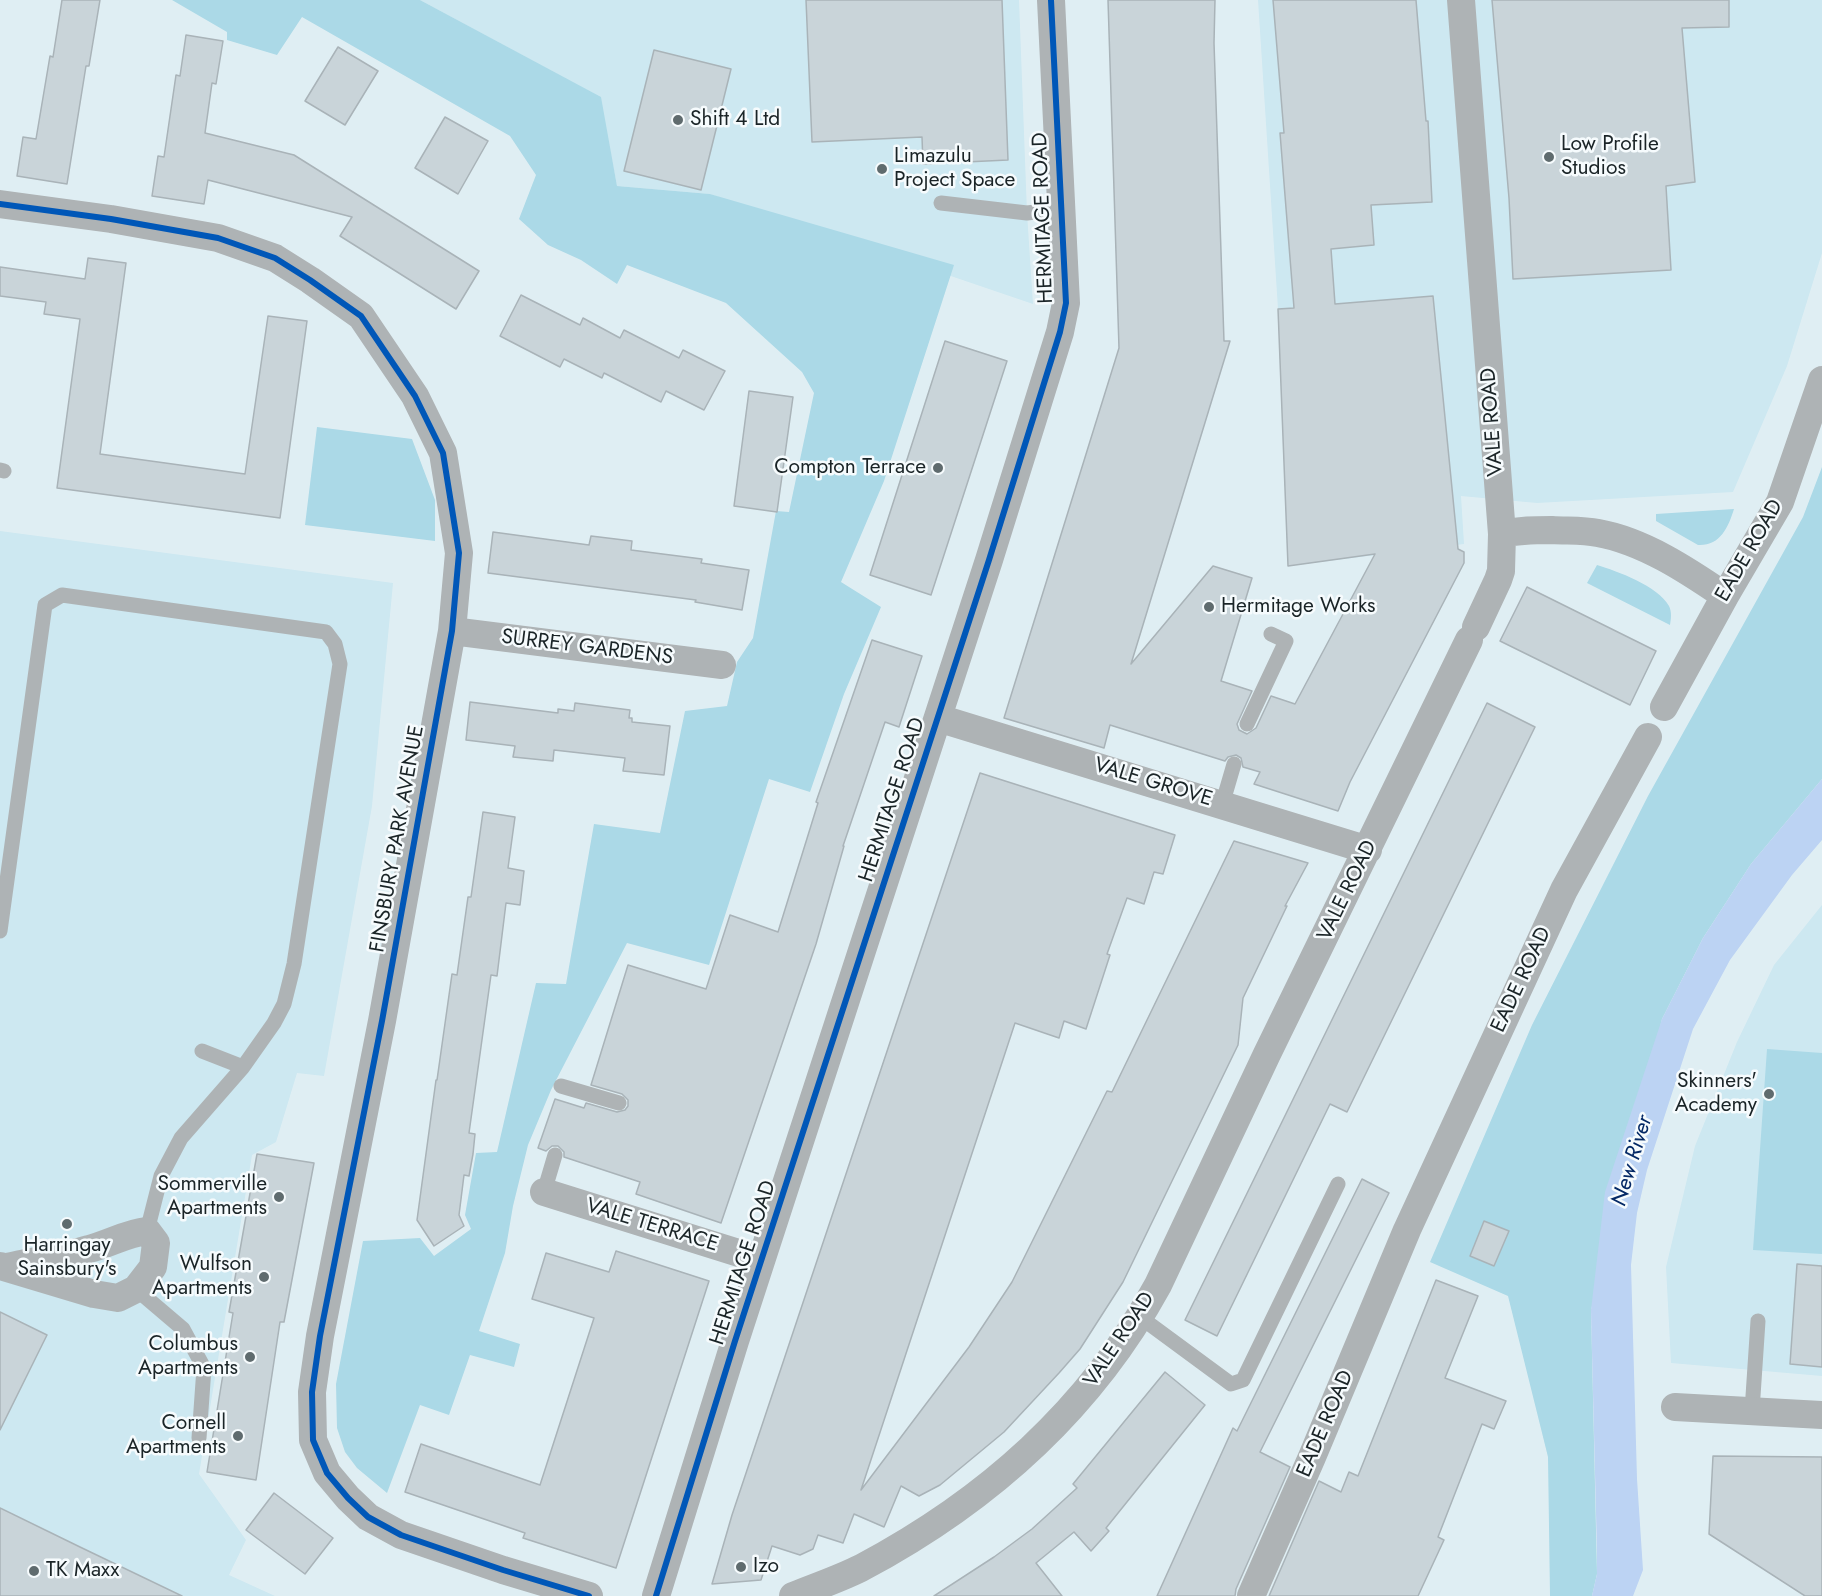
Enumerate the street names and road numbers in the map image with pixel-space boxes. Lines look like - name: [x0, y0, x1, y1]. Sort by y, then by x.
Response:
- street label: HERMITAGE ROAD: [1028, 132, 1060, 304]
- street label: VALE ROAD: [1477, 367, 1509, 477]
- street label: EADE ROAD: [1711, 496, 1789, 606]
- street label: SURREY GARDENS: [500, 625, 674, 671]
- street label: HERMITAGE ROAD: [855, 715, 931, 885]
- street label: FINSBURY PARK AVENUE: [366, 724, 430, 954]
- street label: VALE GROVE: [1091, 753, 1215, 813]
- street label: VALE ROAD: [1313, 837, 1383, 945]
- street label: EADE ROAD: [1487, 923, 1557, 1037]
- street label: HERMITAGE ROAD: [706, 1178, 782, 1348]
- street label: VALE TERRACE: [583, 1194, 721, 1258]
- street label: VALE ROAD: [1079, 1288, 1161, 1392]
- street label: EADE ROAD: [1292, 1367, 1360, 1481]

